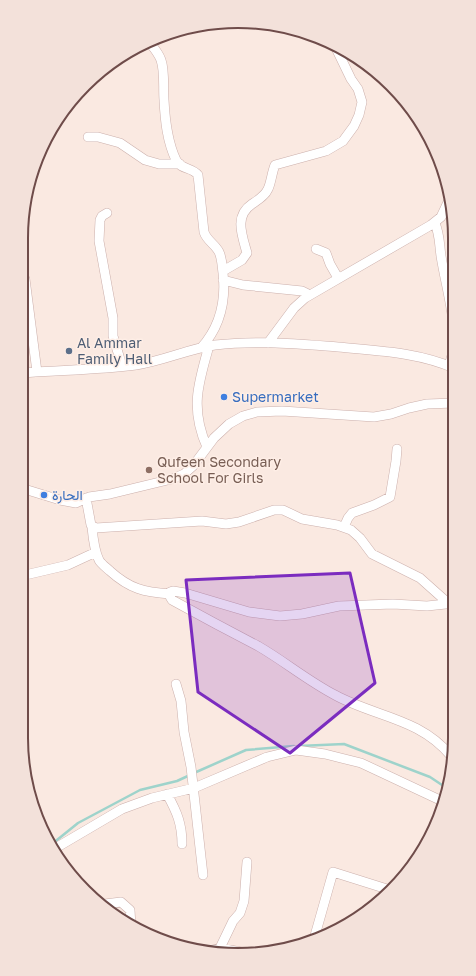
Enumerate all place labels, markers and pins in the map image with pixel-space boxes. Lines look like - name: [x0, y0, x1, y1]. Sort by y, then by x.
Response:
- place label: Al Ammar Family Hall: [77, 334, 152, 367]
- marker: Al Ammar Family Hall: [64, 346, 74, 356]
- place label: Supermarket: [232, 388, 319, 405]
- marker: Supermarket: [219, 392, 229, 402]
- place label: Qufeen Secondary School For Girls: [157, 453, 281, 486]
- marker: Qufeen Secondary School For Girls: [144, 465, 154, 475]
- place label: الحارة: [52, 486, 83, 504]
- marker: الحارة: [39, 490, 49, 500]

